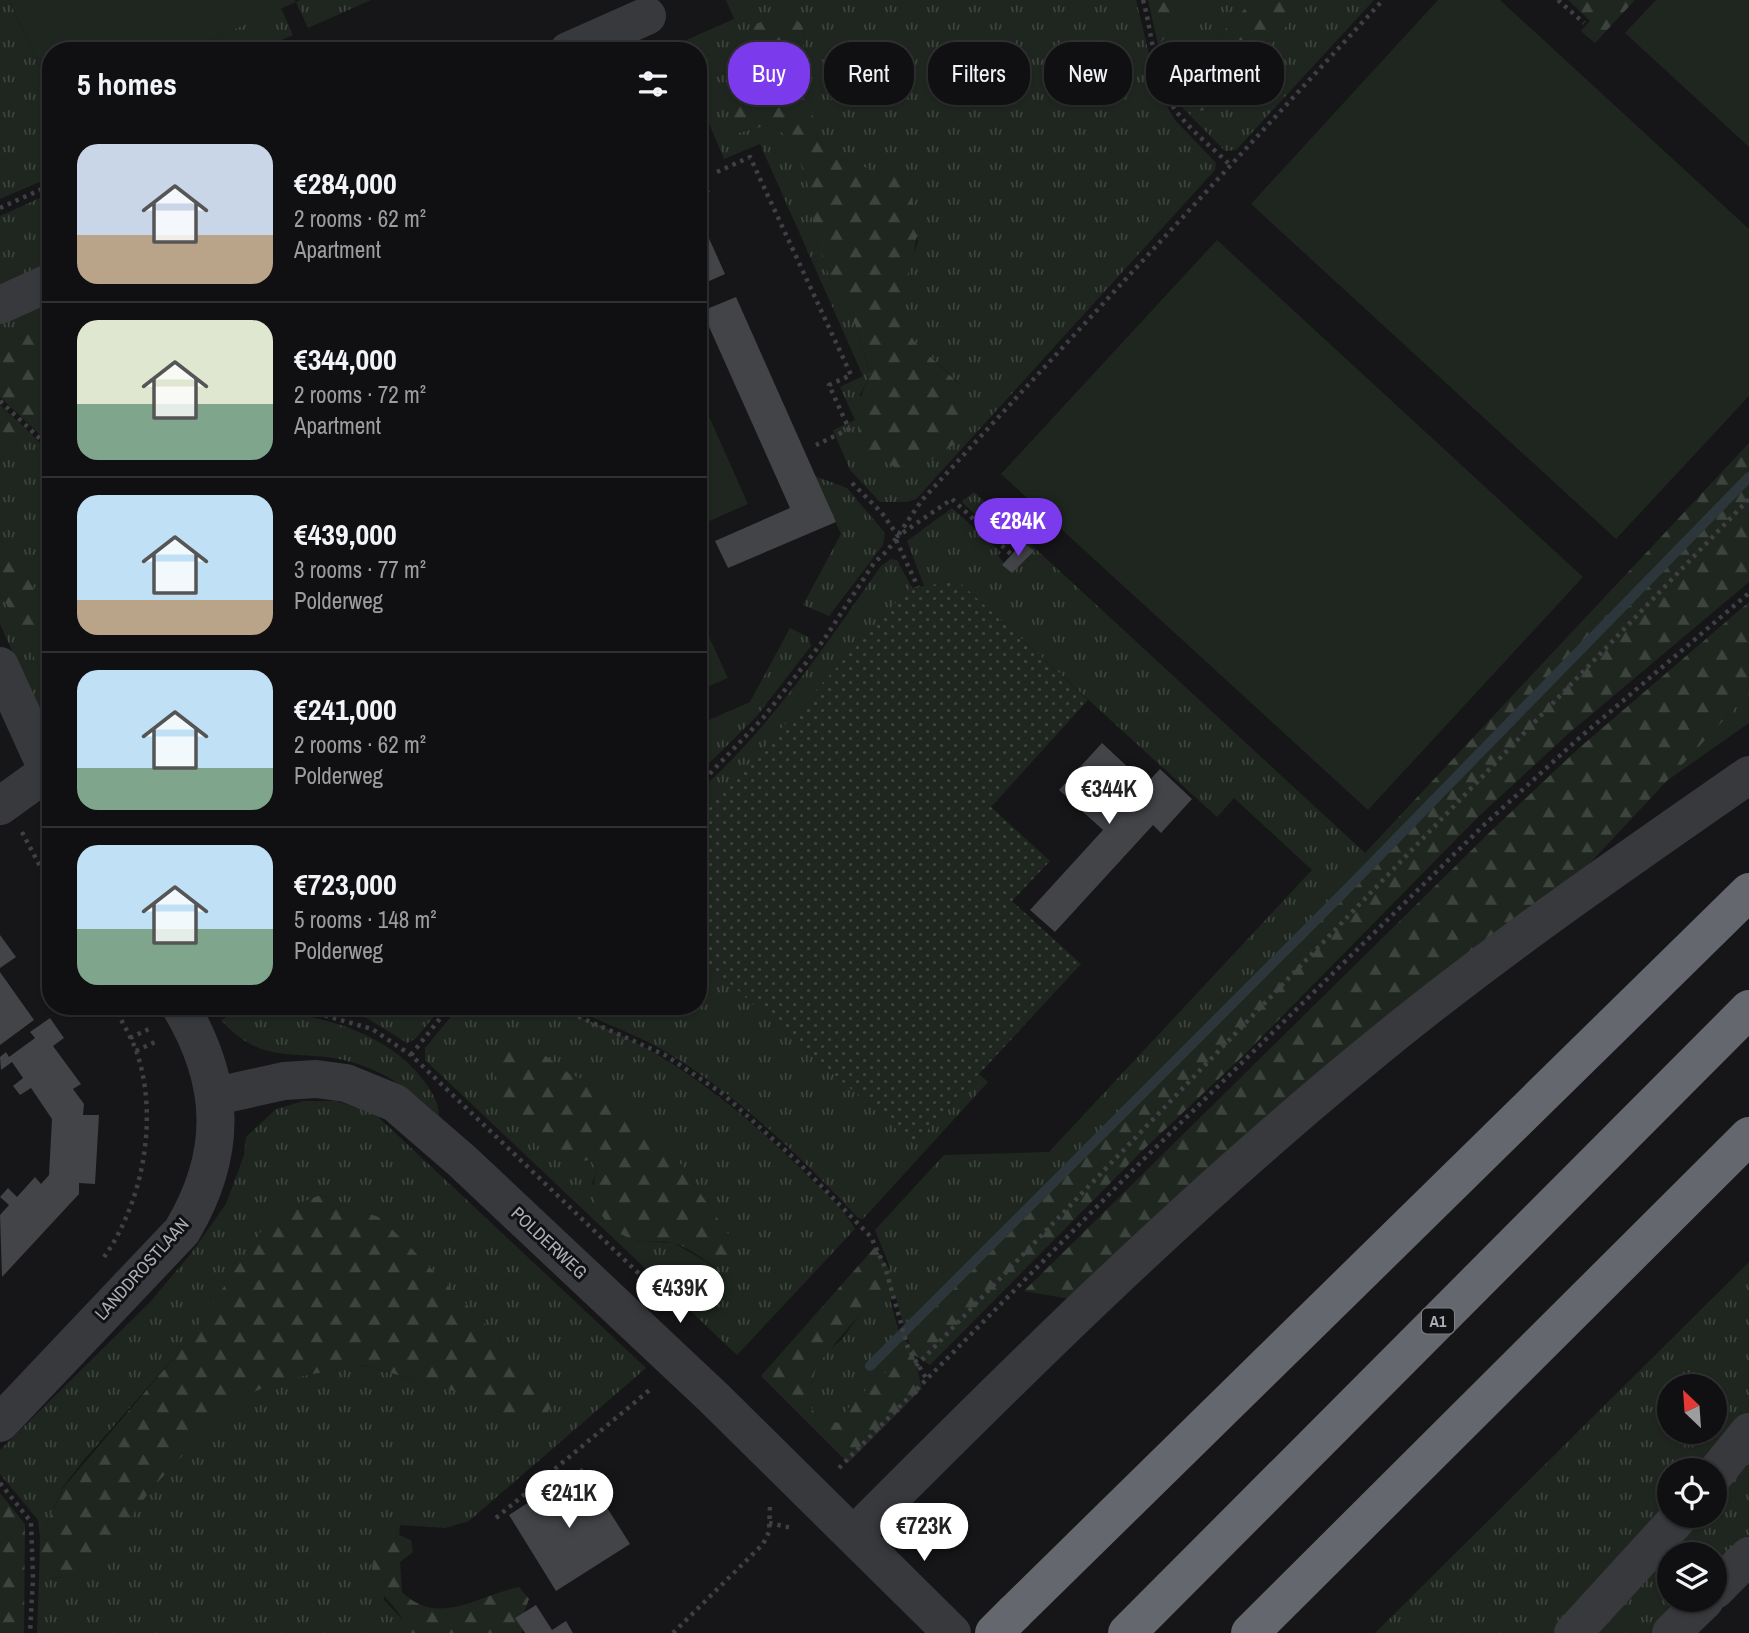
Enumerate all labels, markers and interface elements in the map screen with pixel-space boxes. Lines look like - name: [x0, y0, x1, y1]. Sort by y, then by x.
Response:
- chip: Buy: [728, 42, 810, 105]
- chip: Rent: [824, 42, 914, 105]
- chip: Filters: [928, 42, 1030, 105]
- chip: New: [1044, 42, 1132, 105]
- chip: Apartment: [1146, 42, 1284, 105]
- text: 5 homes: [77, 64, 177, 104]
- icon: filters: [634, 65, 672, 103]
- text: €284,000: [294, 163, 397, 203]
- icon: home: [133, 172, 217, 256]
- text: 2 rooms · 62 m²: [294, 203, 426, 234]
- text: Apartment: [294, 234, 381, 265]
- text: €344,000: [294, 339, 397, 379]
- icon: home: [133, 348, 217, 432]
- text: 2 rooms · 72 m²: [294, 379, 426, 410]
- text: Apartment: [294, 410, 381, 441]
- pin: €284K: [969, 498, 1067, 558]
- text: €284K: [990, 505, 1046, 536]
- text: €439,000: [294, 514, 397, 554]
- icon: home: [133, 523, 217, 607]
- text: 3 rooms · 77 m²: [294, 554, 426, 585]
- text: Polderweg: [294, 585, 383, 616]
- text: €241,000: [294, 689, 397, 729]
- icon: home: [133, 698, 217, 782]
- text: 2 rooms · 62 m²: [294, 729, 426, 760]
- text: Polderweg: [294, 760, 383, 791]
- pin: €344K: [1060, 766, 1158, 826]
- text: €344K: [1081, 773, 1137, 804]
- text: €723,000: [294, 864, 397, 904]
- icon: home: [133, 873, 217, 957]
- text: 5 rooms · 148 m²: [294, 904, 437, 935]
- text: Polderweg: [294, 935, 383, 966]
- street label: POLDERWEG: [506, 1201, 593, 1284]
- street label: LANDDROSTLAAN: [89, 1212, 194, 1325]
- pin: €439K: [631, 1266, 729, 1325]
- text: €439K: [652, 1272, 708, 1303]
- road number: A1: [1422, 1308, 1454, 1334]
- north arrow: [1657, 1374, 1727, 1444]
- map controls: [1657, 1374, 1727, 1612]
- button: locate: [1657, 1458, 1727, 1528]
- pin: €241K: [520, 1470, 618, 1530]
- text: €241K: [541, 1477, 597, 1508]
- pin: €723K: [875, 1504, 973, 1563]
- text: €723K: [896, 1510, 952, 1541]
- button: layers: [1657, 1542, 1727, 1612]

